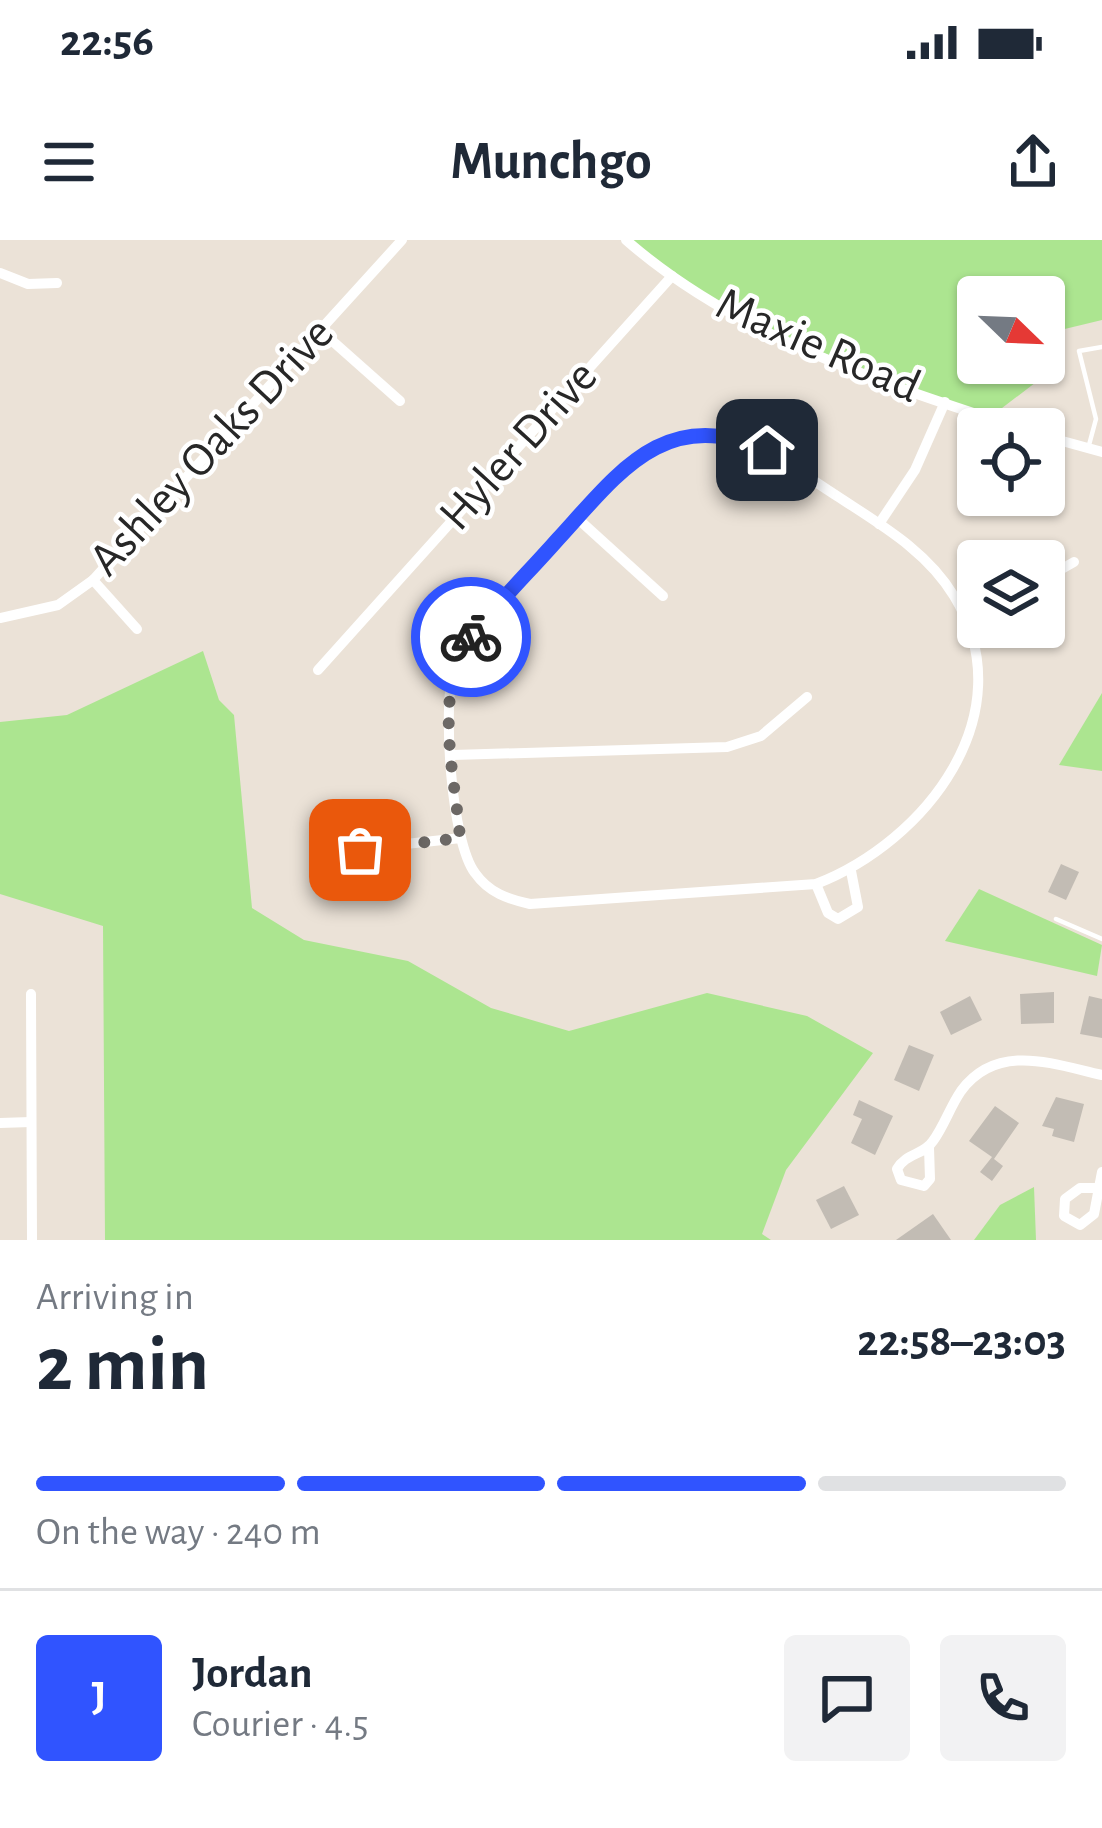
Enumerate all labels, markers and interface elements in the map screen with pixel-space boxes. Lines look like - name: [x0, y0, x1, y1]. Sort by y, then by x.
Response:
- text: 22:56: [60, 19, 154, 64]
- icon: menu: [36, 129, 102, 195]
- icon: share: [1000, 129, 1066, 195]
- text: Munchgo: [450, 135, 652, 189]
- north arrow: [957, 276, 1065, 384]
- map controls: [957, 276, 1065, 648]
- street label: Maxie Road: [709, 280, 927, 412]
- street label: Ashley Oaks Drive: [81, 309, 343, 585]
- street label: Hyler Drive: [431, 352, 607, 540]
- pin: [716, 399, 818, 501]
- button: locate: [957, 408, 1065, 516]
- icon: home: [734, 417, 800, 483]
- button: layers: [957, 540, 1065, 648]
- courier: [411, 577, 531, 697]
- icon: bike: [438, 604, 504, 670]
- pin: [309, 799, 411, 901]
- icon: bag: [327, 817, 393, 883]
- text: Arriving in: [36, 1278, 194, 1317]
- text: 22:58–23:03: [857, 1319, 1066, 1364]
- text: 2 min: [36, 1327, 209, 1405]
- text: On the way · 240 m: [36, 1513, 321, 1552]
- button: chat: [784, 1635, 910, 1761]
- button: phone: [940, 1635, 1066, 1761]
- text: Jordan: [192, 1651, 313, 1696]
- text: J: [91, 1675, 107, 1720]
- text: Courier · 4.5: [192, 1705, 369, 1744]

